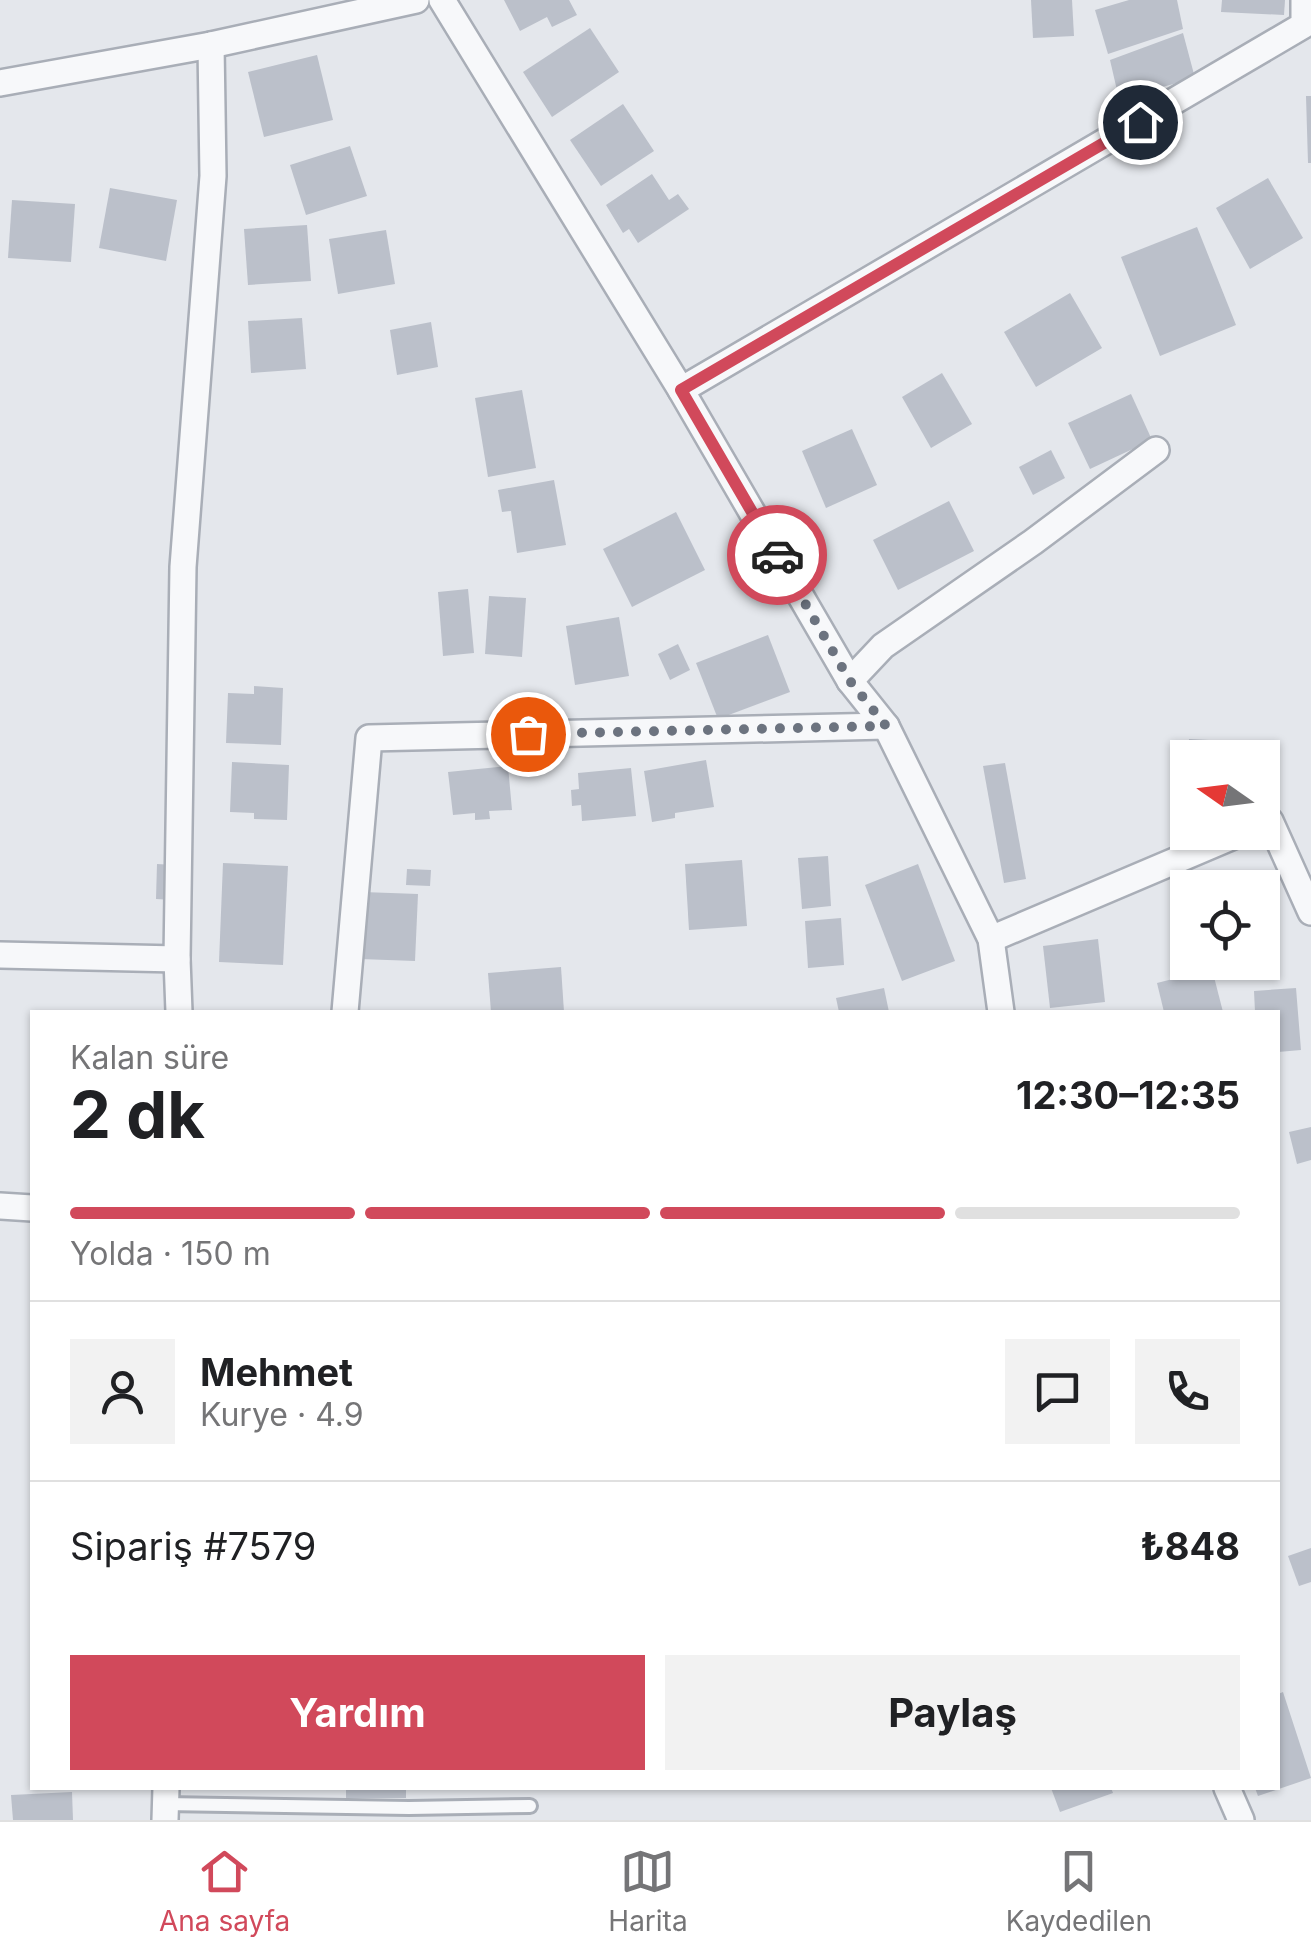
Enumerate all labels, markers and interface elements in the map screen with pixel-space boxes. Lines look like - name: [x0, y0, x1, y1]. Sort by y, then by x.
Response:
- pin: [1098, 80, 1183, 165]
- icon: home: [1113, 95, 1168, 150]
- courier: [727, 505, 827, 605]
- icon: car: [750, 528, 805, 583]
- pin: [486, 692, 571, 777]
- icon: bag: [501, 707, 556, 762]
- north arrow: [1170, 740, 1280, 850]
- map controls: [1170, 740, 1280, 980]
- button: locate: [1170, 870, 1280, 980]
- text: Kalan süre: [70, 1038, 229, 1077]
- text: 12:30–12:35: [1016, 1072, 1240, 1118]
- text: 2 dk: [70, 1075, 205, 1154]
- text: Yolda · 150 m: [70, 1234, 271, 1273]
- button: person: [70, 1339, 175, 1444]
- button: chat: [1005, 1339, 1110, 1444]
- button: phone: [1135, 1339, 1240, 1444]
- text: Mehmet: [200, 1349, 353, 1395]
- text: Kurye · 4.9: [200, 1395, 364, 1434]
- text: Sipariş #7579: [70, 1523, 316, 1569]
- text: ₺848: [1140, 1523, 1240, 1569]
- button: Yardım: [70, 1655, 645, 1770]
- button: Paylaş: [665, 1655, 1240, 1770]
- tab: Ana sayfa: [159, 1844, 290, 1938]
- tab: Harita: [608, 1844, 688, 1938]
- tab: Kaydedilen: [1006, 1844, 1152, 1938]

